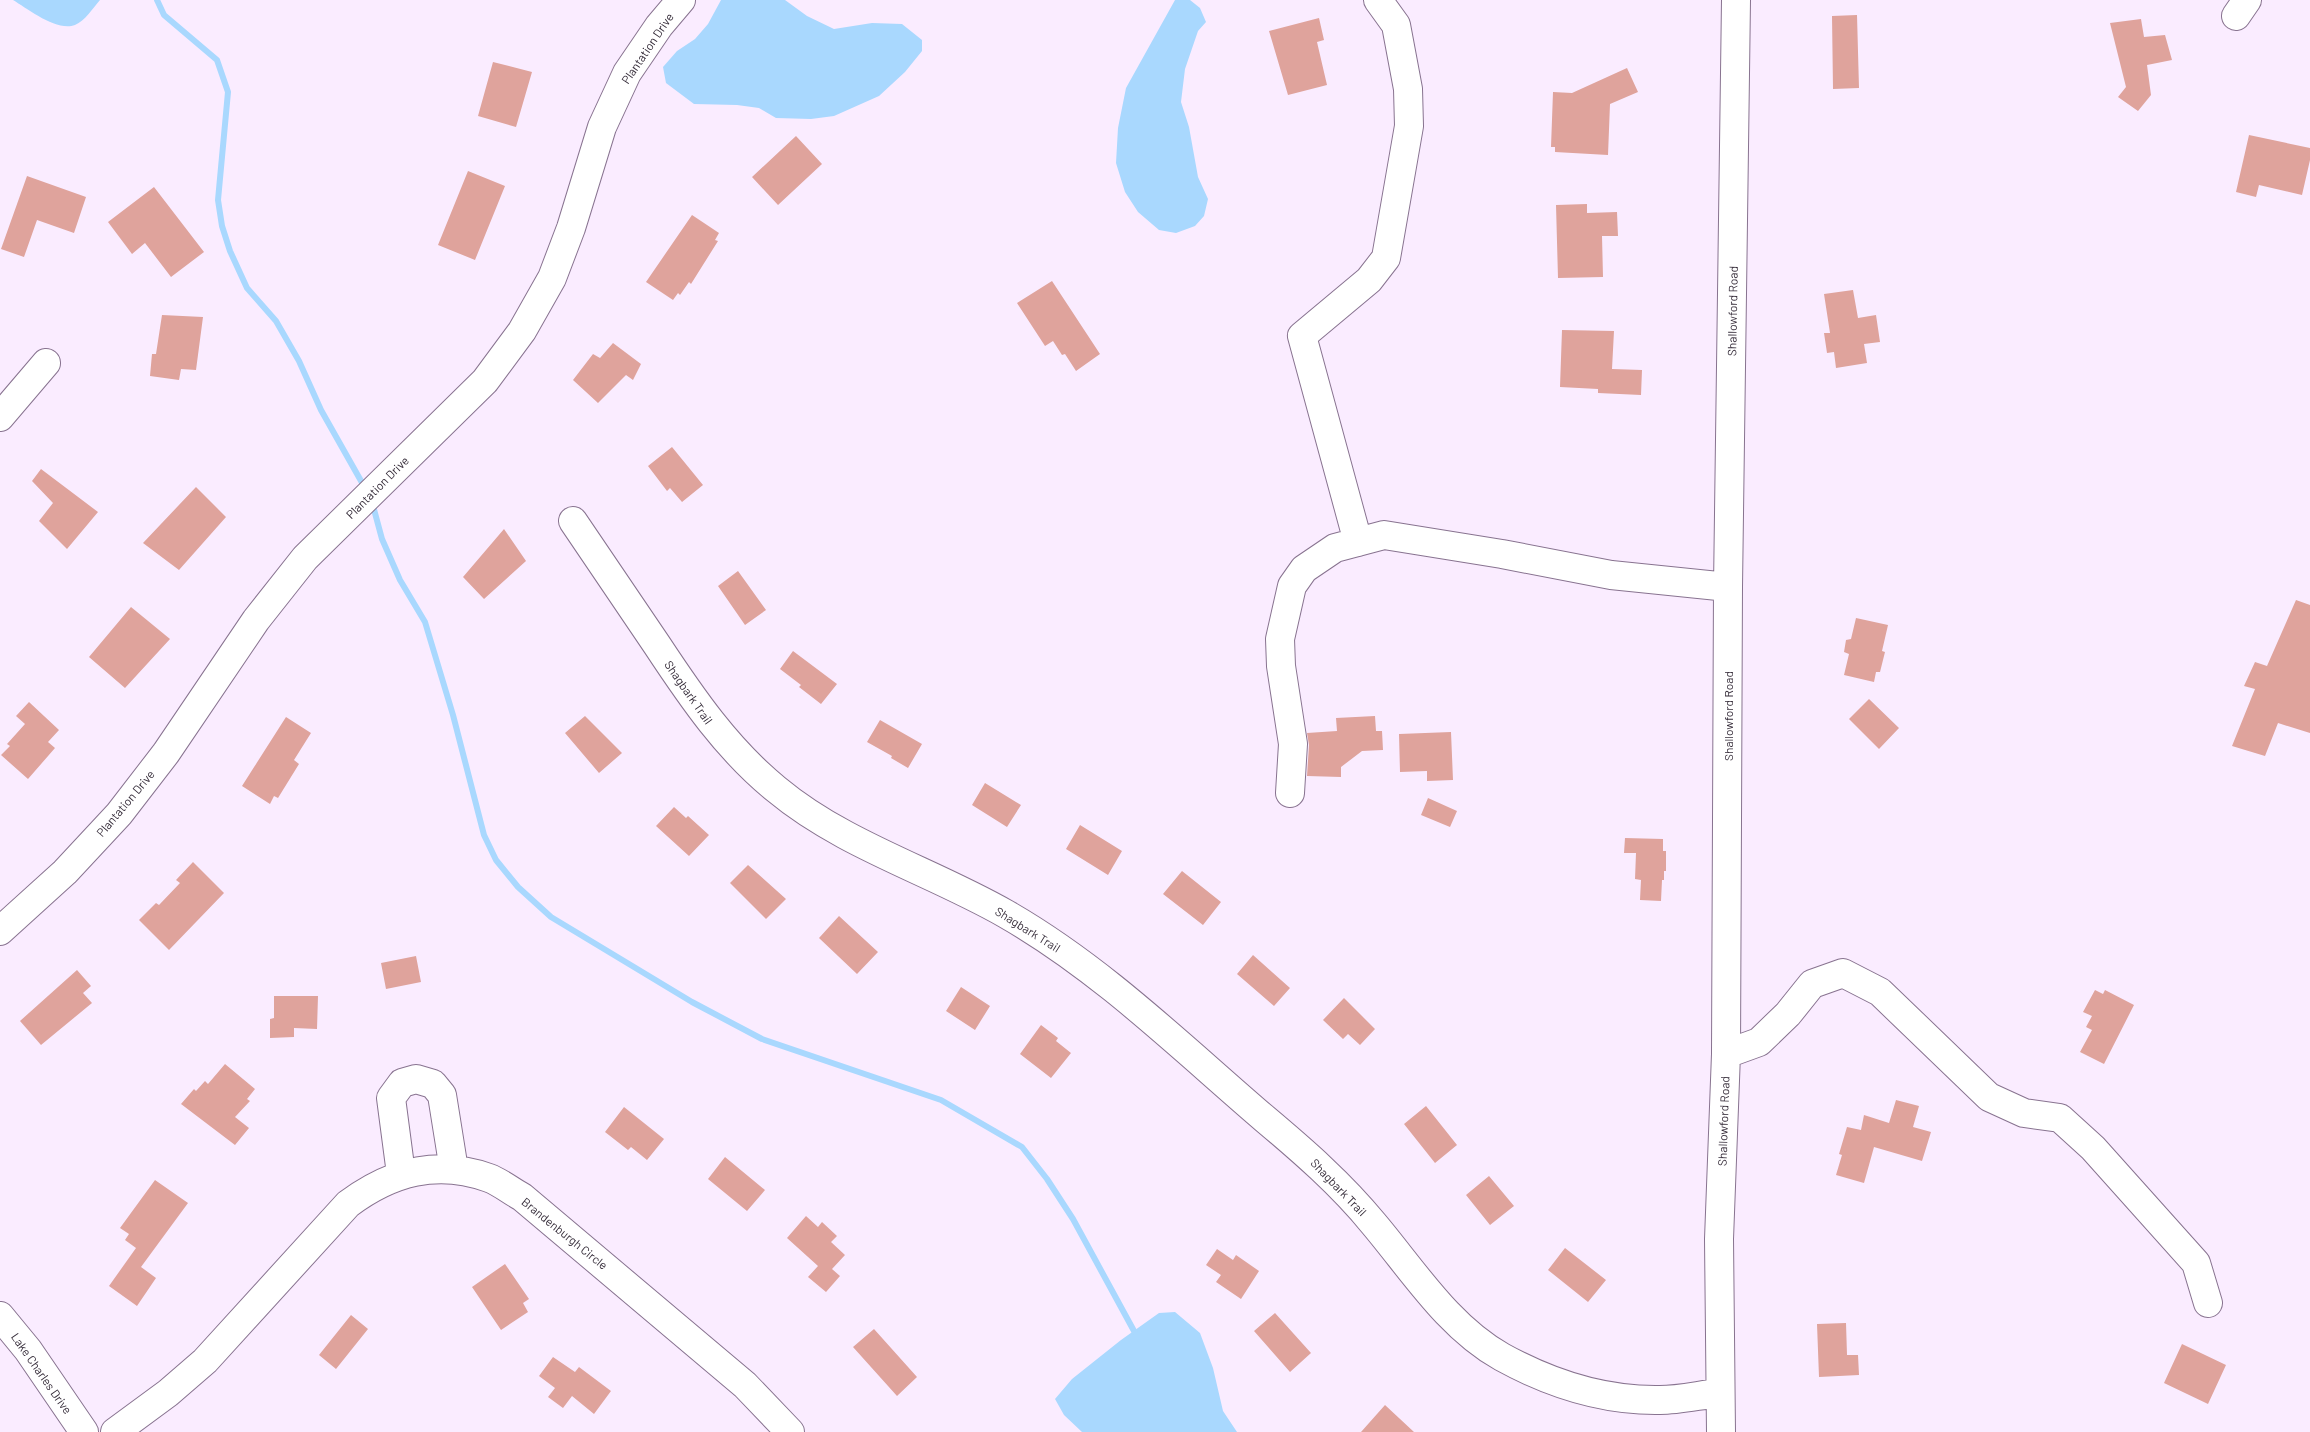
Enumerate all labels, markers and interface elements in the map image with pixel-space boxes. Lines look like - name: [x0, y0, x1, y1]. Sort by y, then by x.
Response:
- street label: Plantation Drive: [618, 10, 676, 86]
- street label: Shallowford Road: [1724, 266, 1740, 356]
- street label: Plantation Drive: [343, 453, 411, 521]
- street label: Shagbark Trail: [662, 658, 716, 726]
- street label: Shallowford Road: [1721, 671, 1735, 761]
- street label: Plantation Drive: [93, 767, 157, 839]
- street label: Shagbark Trail: [993, 903, 1063, 955]
- street label: Shallowford Road: [1714, 1076, 1732, 1166]
- street label: Shagbark Trail: [1308, 1156, 1370, 1218]
- street label: Brandenburgh Circle: [519, 1194, 611, 1272]
- street label: Lake Charles Drive: [9, 1330, 75, 1416]

